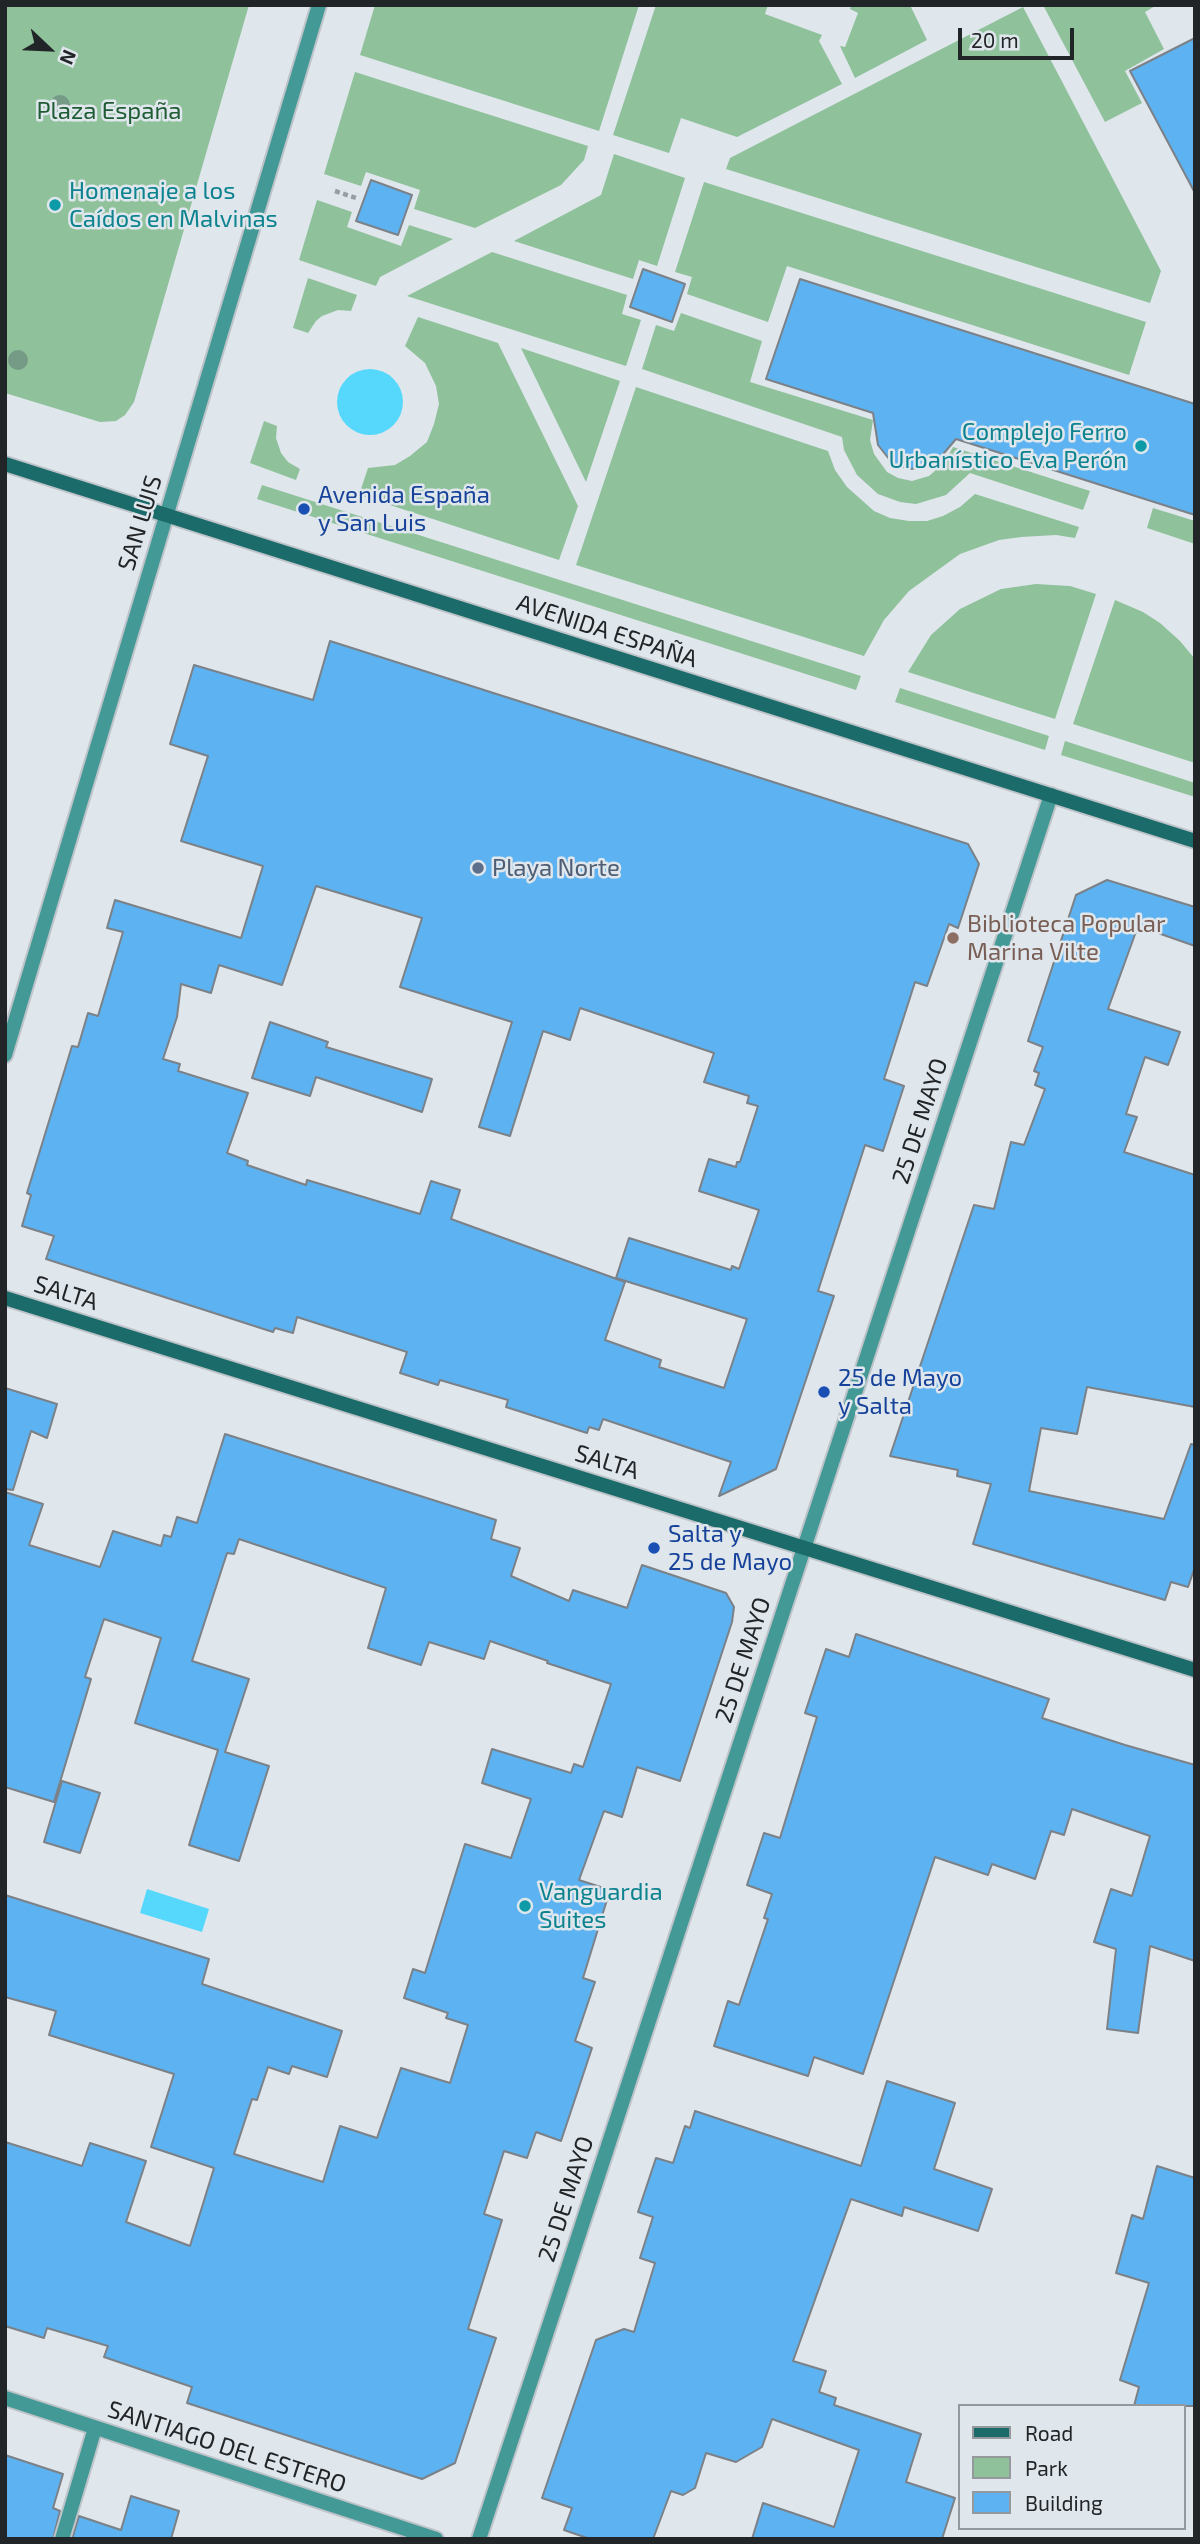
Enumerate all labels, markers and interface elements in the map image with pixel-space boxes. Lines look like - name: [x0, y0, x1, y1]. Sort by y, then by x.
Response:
- north arrow: [14, 14, 84, 84]
- scale bar: [962, 14, 1078, 58]
- text: 20 m: [971, 27, 1019, 52]
- text: N: [56, 47, 82, 68]
- park label: Plaza España: [36, 97, 182, 125]
- place label: Homenaje a los Caídos en Malvinas: [69, 177, 278, 233]
- marker: Homenaje a los Caídos en Malvinas: [47, 197, 63, 213]
- place label: Complejo Ferro Urbanístico Eva Perón: [888, 418, 1127, 474]
- marker: Complejo Ferro Urbanístico Eva Perón: [1133, 438, 1149, 454]
- street label: SAN LUIS: [112, 472, 168, 574]
- place label: Avenida España y San Luis: [318, 481, 490, 537]
- marker: Avenida España y San Luis: [296, 501, 312, 517]
- street label: AVENIDA ESPAÑA: [513, 588, 701, 674]
- place label: Playa Norte: [492, 854, 620, 882]
- marker: Playa Norte: [470, 860, 486, 876]
- place label: Biblioteca Popular Marina Vilte: [967, 910, 1166, 966]
- marker: Biblioteca Popular Marina Vilte: [945, 930, 961, 946]
- street label: 25 DE MAYO: [886, 1055, 954, 1187]
- street label: SALTA: [30, 1270, 102, 1316]
- place label: 25 de Mayo y Salta: [838, 1364, 962, 1420]
- marker: 25 de Mayo y Salta: [816, 1384, 832, 1400]
- street label: SALTA: [571, 1439, 643, 1485]
- place label: Salta y 25 de Mayo: [668, 1520, 792, 1576]
- marker: Salta y 25 de Mayo: [646, 1540, 662, 1556]
- street label: 25 DE MAYO: [709, 1594, 777, 1726]
- place label: Vanguardia Suites: [539, 1878, 663, 1934]
- marker: Vanguardia Suites: [517, 1898, 533, 1914]
- street label: 25 DE MAYO: [532, 2133, 600, 2265]
- street label: SANTIAGO DEL ESTERO: [104, 2395, 350, 2499]
- legend: [958, 2404, 1186, 2530]
- text: Road: [1025, 2420, 1073, 2445]
- text: Park: [1025, 2455, 1068, 2480]
- text: Building: [1025, 2490, 1103, 2515]

